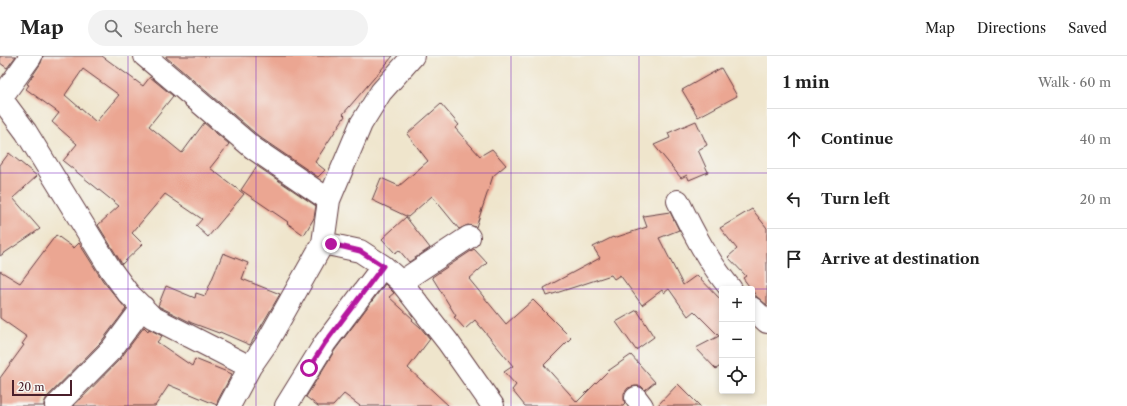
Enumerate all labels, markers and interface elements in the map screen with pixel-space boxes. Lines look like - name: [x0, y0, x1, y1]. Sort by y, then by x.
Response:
- search box: [88, 10, 368, 46]
- text: Map: [20, 16, 64, 39]
- icon: search: [102, 17, 124, 39]
- text: Search here: [134, 18, 219, 37]
- text: Map: [925, 19, 955, 37]
- text: Directions: [977, 19, 1046, 37]
- text: Saved: [1068, 19, 1107, 37]
- text: 1 min: [783, 72, 830, 92]
- text: Walk · 60 m: [1038, 74, 1111, 90]
- icon: ahead: [783, 128, 805, 150]
- text: Continue: [821, 129, 893, 148]
- text: 40 m: [1080, 131, 1111, 147]
- icon: left: [783, 188, 805, 210]
- text: Turn left: [821, 189, 890, 208]
- text: 20 m: [1080, 191, 1111, 207]
- route end: [322, 235, 340, 253]
- icon: arrive: [783, 248, 805, 270]
- text: Arrive at destination: [821, 249, 980, 268]
- map controls: [719, 286, 755, 394]
- button: +: [719, 286, 755, 322]
- button: −: [719, 322, 755, 358]
- button: locate: [719, 358, 755, 394]
- route start: [300, 359, 318, 377]
- scale bar: [12, 378, 72, 397]
- text: 20 m: [18, 380, 44, 394]

